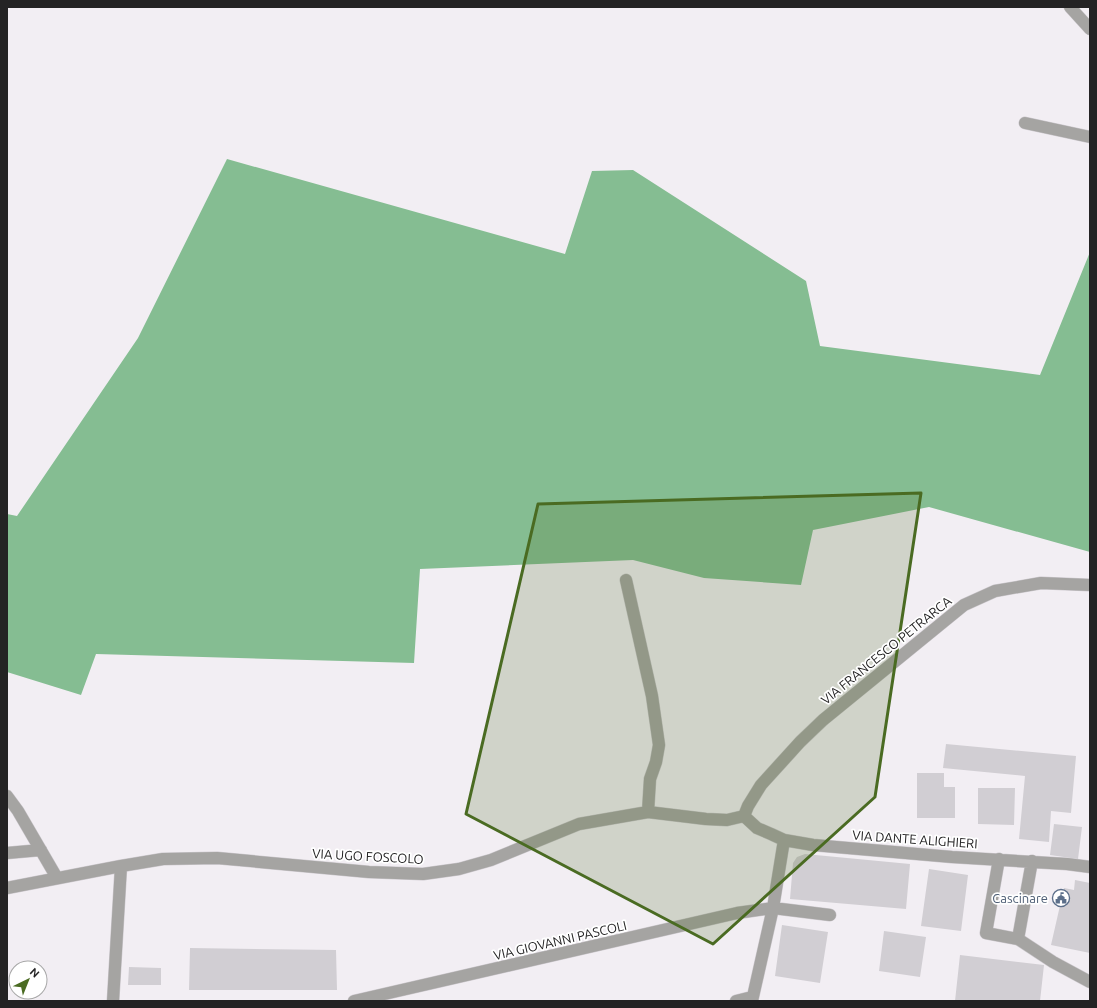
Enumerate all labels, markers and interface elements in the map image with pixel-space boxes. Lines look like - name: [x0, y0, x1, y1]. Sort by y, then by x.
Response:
- street label: VIA FRANCESCO PETRARCA: [818, 593, 954, 707]
- street label: VIA DANTE ALIGHIERI: [852, 828, 978, 850]
- street label: VIA UGO FOSCOLO: [312, 846, 424, 866]
- public building icon: Cascinare: [1051, 888, 1071, 908]
- place label: Cascinare: [992, 891, 1048, 905]
- street label: VIA GIOVANNI PASCOLI: [492, 918, 628, 962]
- north arrow: [8, 960, 48, 1000]
- text: N: [28, 965, 42, 980]

